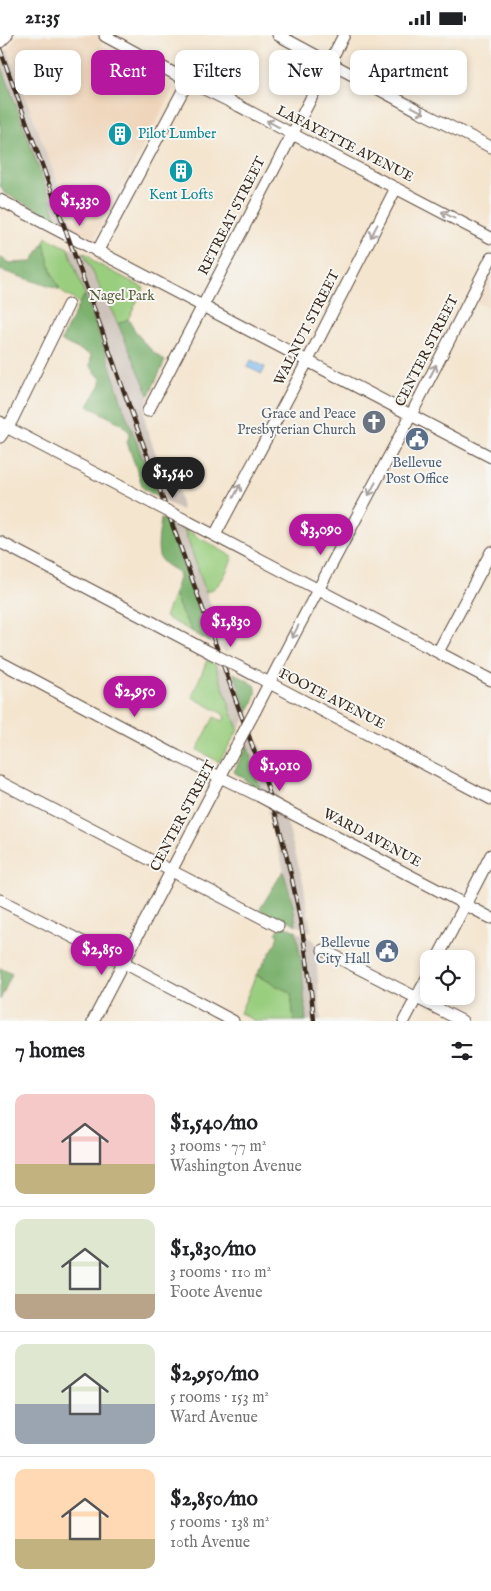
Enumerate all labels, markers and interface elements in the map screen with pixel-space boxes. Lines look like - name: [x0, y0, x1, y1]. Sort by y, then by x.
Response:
- text: 21:35: [25, 6, 60, 30]
- chip: Buy: [15, 50, 81, 95]
- chip: Rent: [91, 50, 165, 95]
- chip: Filters: [175, 50, 259, 95]
- chip: New: [269, 50, 340, 95]
- chip: Apartment: [350, 50, 467, 95]
- street label: LAFAYETTE AVENUE: [273, 102, 417, 187]
- one-way arrow: [410, 106, 425, 116]
- one-way arrow: [266, 119, 280, 129]
- building icon: Pilot Lumber: [107, 121, 133, 147]
- place label: Pilot Lumber: [138, 125, 216, 143]
- street label: RETREAT STREET: [194, 153, 270, 278]
- building icon: Kent Lofts: [168, 158, 194, 184]
- pin: $1,330: [39, 185, 121, 227]
- place label: Kent Lofts: [149, 186, 213, 204]
- text: $1,330: [61, 191, 99, 211]
- one-way arrow: [441, 210, 456, 219]
- one-way arrow: [369, 223, 378, 238]
- street label: WALNUT STREET: [270, 267, 344, 389]
- park label: Nagel Park: [89, 287, 155, 305]
- street label: CENTER STREET: [391, 291, 463, 410]
- one-way arrow: [428, 364, 438, 379]
- place label: Grace and Peace Presbyterian Church: [237, 405, 357, 439]
- church icon: Grace and Peace Presbyterian Church: [361, 409, 387, 435]
- public building icon: Bellevue Post Office: [404, 426, 430, 452]
- place label: Bellevue Post Office: [385, 454, 449, 488]
- pin: $1,540: [132, 457, 214, 499]
- text: $1,540: [153, 463, 193, 483]
- one-way arrow: [367, 481, 377, 496]
- one-way arrow: [232, 484, 242, 499]
- pin: $3,090: [280, 513, 362, 556]
- text: $3,090: [300, 520, 342, 540]
- pin: $1,830: [190, 605, 272, 648]
- text: $1,830: [211, 612, 251, 632]
- one-way arrow: [290, 624, 299, 639]
- street label: FOOTE AVENUE: [276, 665, 388, 734]
- pin: $2,950: [94, 675, 176, 718]
- text: $2,950: [114, 682, 156, 702]
- pin: $1,010: [239, 749, 321, 792]
- text: $1,010: [260, 756, 300, 776]
- street label: CENTER STREET: [146, 757, 220, 874]
- street label: WARD AVENUE: [320, 805, 424, 872]
- pin: $2,850: [61, 933, 143, 976]
- place label: Bellevue City Hall: [316, 934, 371, 968]
- public building icon: Bellevue City Hall: [374, 938, 400, 964]
- text: $2,850: [82, 940, 122, 960]
- map controls: [420, 950, 475, 1005]
- button: locate: [420, 950, 475, 1005]
- icon: filters: [448, 1037, 476, 1065]
- text: 7 homes: [15, 1038, 85, 1065]
- text: $1,540/mo: [170, 1110, 258, 1137]
- icon: home: [55, 1114, 115, 1174]
- text: 3 rooms · 77 m²: [170, 1137, 266, 1157]
- text: Washington Avenue: [170, 1157, 302, 1177]
- text: $1,830/mo: [170, 1236, 256, 1263]
- icon: home: [55, 1239, 115, 1299]
- text: 3 rooms · 110 m²: [170, 1263, 271, 1283]
- text: Foote Avenue: [170, 1283, 262, 1303]
- text: $2,950/mo: [170, 1361, 259, 1388]
- icon: home: [55, 1364, 115, 1424]
- text: 5 rooms · 153 m²: [170, 1388, 269, 1408]
- text: Ward Avenue: [170, 1408, 258, 1428]
- text: $2,850/mo: [170, 1486, 258, 1513]
- icon: home: [55, 1489, 115, 1549]
- text: 5 rooms · 138 m²: [170, 1513, 269, 1533]
- text: 10th Avenue: [170, 1533, 250, 1553]

